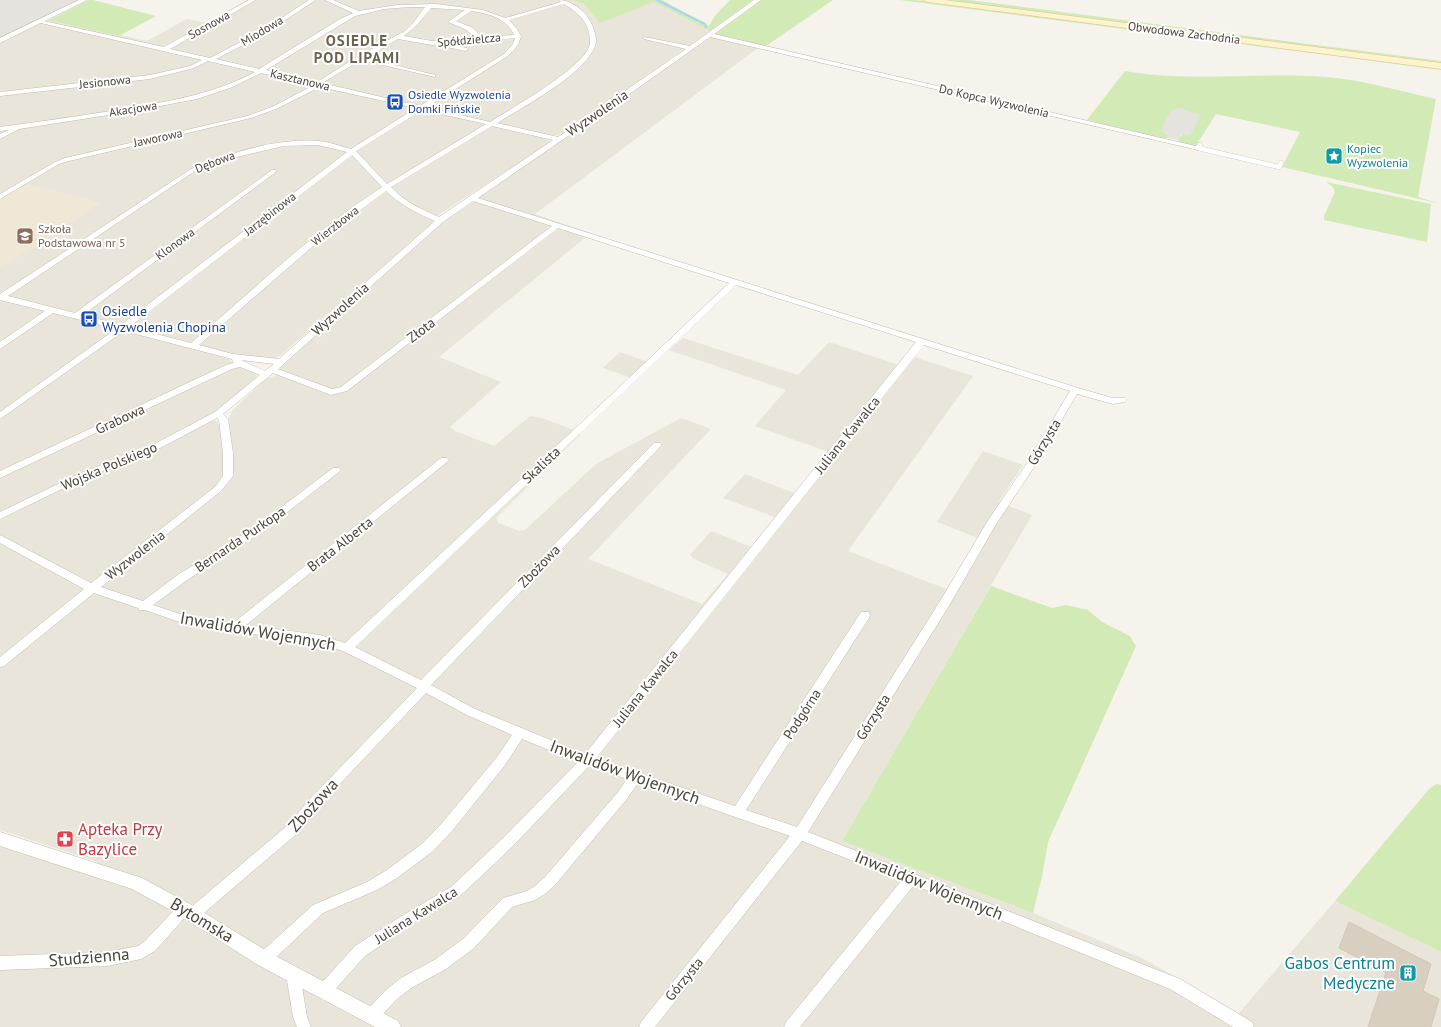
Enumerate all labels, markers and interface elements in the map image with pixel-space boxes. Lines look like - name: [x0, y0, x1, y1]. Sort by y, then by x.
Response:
- street label: Sosnowa: [185, 7, 232, 42]
- street label: Miodowa: [238, 12, 286, 49]
- street label: Obwodowa Zachodnia: [1127, 18, 1241, 47]
- street label: Spółdzielcza: [436, 29, 502, 50]
- district label: OSIEDLE POD LIPAMI: [314, 31, 400, 67]
- street label: Kasztanowa: [269, 65, 332, 94]
- street label: Jesionowa: [77, 71, 132, 92]
- street label: Do Kopca Wyzwolenia: [938, 81, 1051, 120]
- street label: Wyzwolenia: [562, 86, 632, 140]
- place label: Osiedle Wyzwolenia Domki Fińskie: [408, 87, 511, 116]
- bus stop icon: Osiedle Wyzwolenia Domki Fińskie: [385, 92, 405, 112]
- street label: Akacjowa: [108, 97, 158, 120]
- street label: Jaworowa: [131, 125, 184, 150]
- place label: Kopiec Wyzwolenia: [1347, 141, 1408, 170]
- place icon: Kopiec Wyzwolenia: [1324, 146, 1344, 166]
- street label: Dębowa: [193, 147, 237, 176]
- street label: Jarzębinowa: [240, 189, 299, 239]
- street label: Wierzbowa: [308, 202, 362, 249]
- place label: Szkoła Podstawowa nr 5: [38, 221, 126, 250]
- street label: Klonowa: [152, 224, 197, 263]
- school or university icon: Szkoła Podstawowa nr 5: [15, 226, 35, 246]
- street label: Wyzwolenia: [308, 278, 373, 340]
- place label: Osiedle Wyzwolenia Chopina: [102, 302, 226, 336]
- bus stop icon: Osiedle Wyzwolenia Chopina: [79, 309, 99, 329]
- street label: Złota: [403, 313, 439, 346]
- street label: Juliana Kawalca: [810, 393, 884, 478]
- street label: Grabowa: [92, 400, 148, 438]
- street label: Górzysta: [1023, 415, 1065, 469]
- street label: Wojska Polskiego: [58, 438, 160, 494]
- street label: Skalista: [518, 443, 564, 487]
- street label: Bernarda Purkopa: [191, 502, 289, 576]
- street label: Brata Alberta: [303, 513, 377, 575]
- street label: Wyzwolenia: [101, 526, 169, 584]
- street label: Zbożowa: [514, 541, 564, 591]
- street label: Inwalidów Wojennych: [178, 606, 338, 656]
- street label: Juliana Kawalca: [608, 646, 682, 731]
- street label: Podgórna: [779, 685, 825, 743]
- street label: Górzysta: [852, 691, 894, 743]
- street label: Inwalidów Wojennych: [547, 735, 703, 809]
- street label: Zbożowa: [283, 774, 343, 836]
- place label: Apteka Przy Bazylice: [78, 818, 163, 860]
- pharmacy icon: Apteka Przy Bazylice: [55, 829, 75, 849]
- street label: Inwalidów Wojennych: [852, 845, 1006, 925]
- street label: Juliana Kawalca: [370, 882, 461, 948]
- street label: Bytomska: [166, 893, 238, 947]
- street label: Studzienna: [48, 943, 130, 971]
- place label: Gabos Centrum Medyczne: [1285, 952, 1395, 994]
- street label: Górzysta: [661, 953, 707, 1005]
- building icon: Gabos Centrum Medyczne: [1398, 963, 1418, 983]

